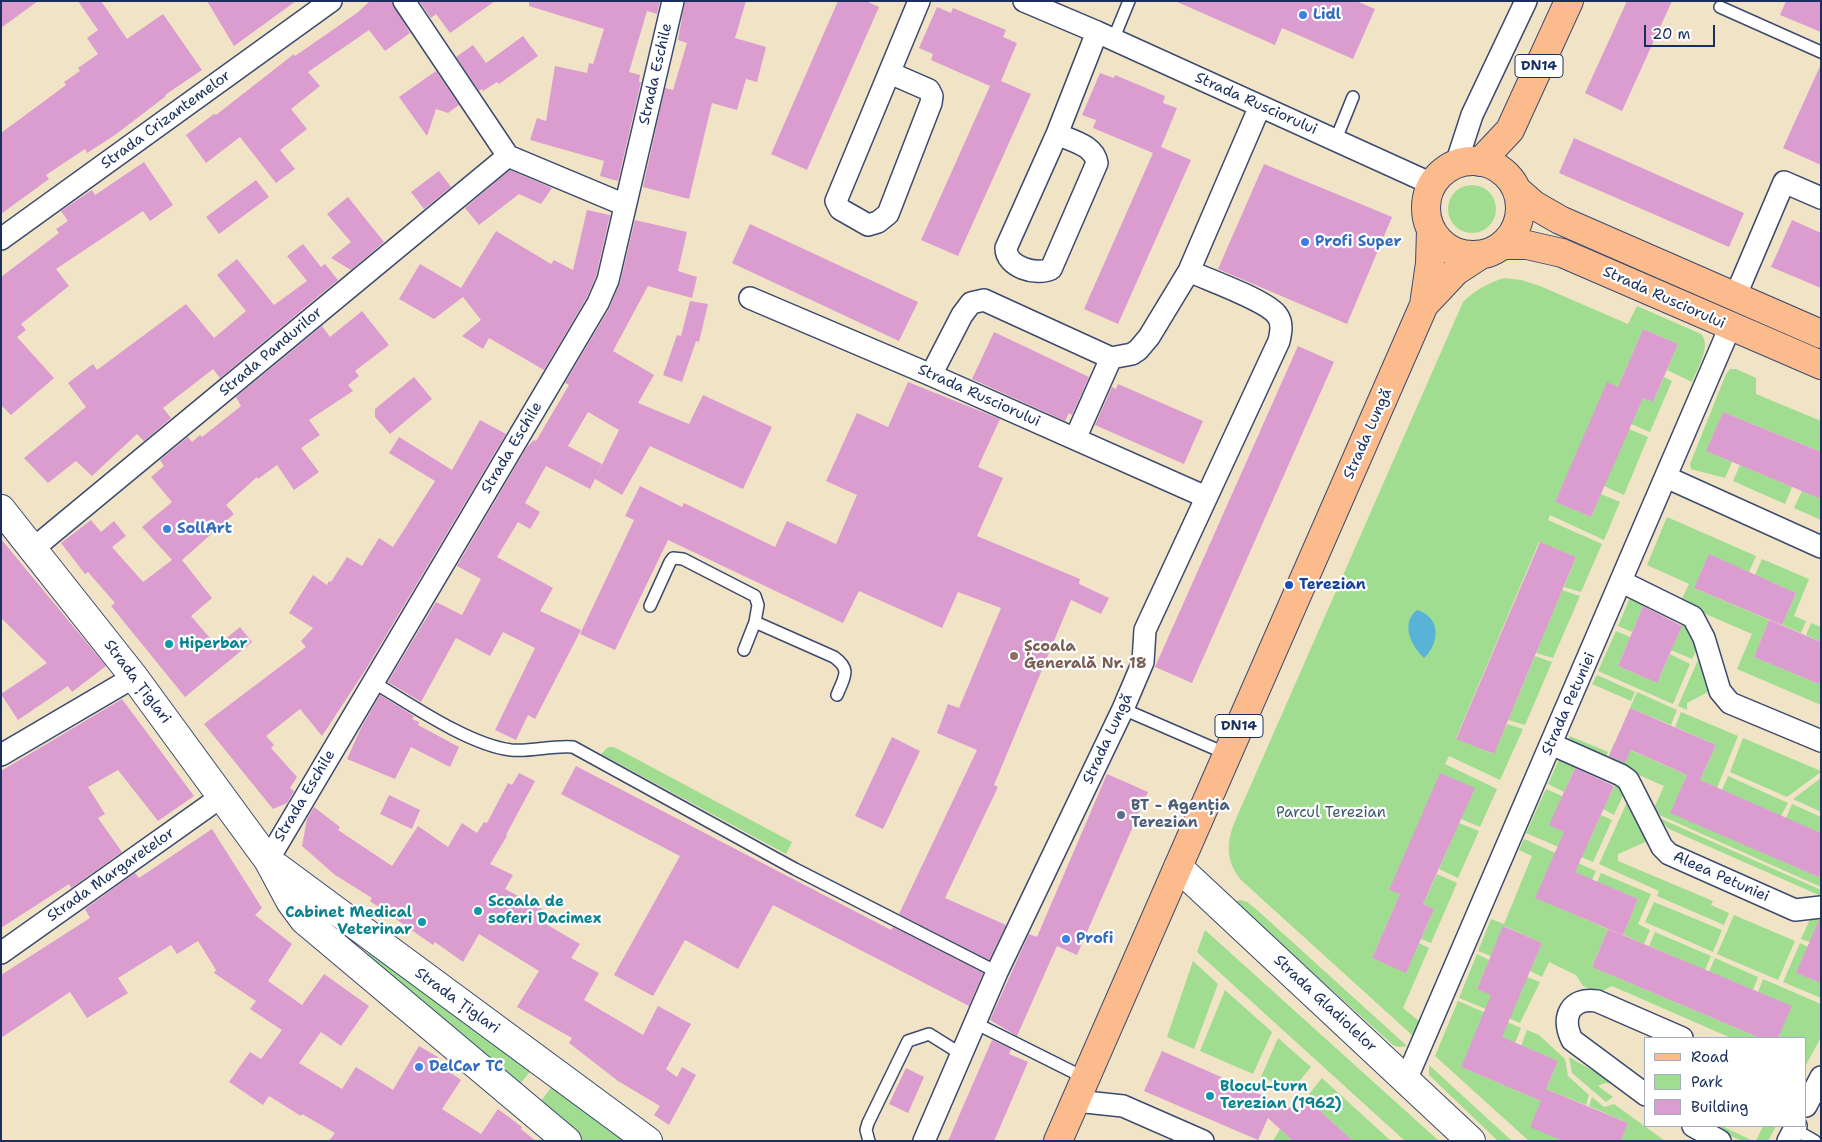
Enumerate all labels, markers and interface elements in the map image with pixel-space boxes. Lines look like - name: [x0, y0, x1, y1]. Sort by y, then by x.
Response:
- place label: Lidl: [1313, 6, 1341, 24]
- marker: Lidl: [1297, 9, 1309, 21]
- scale bar: [1647, 15, 1718, 47]
- street label: Strada Eschile: [636, 21, 676, 127]
- text: 20 m: [1652, 24, 1691, 44]
- road number: DN14: [1515, 54, 1563, 78]
- street label: Strada Crizantemelor: [98, 67, 234, 173]
- street label: Strada Rusciorului: [1192, 69, 1320, 139]
- place label: Profi Super: [1315, 233, 1402, 251]
- marker: Profi Super: [1299, 236, 1311, 248]
- street label: Strada Rusciorului: [1600, 263, 1728, 333]
- street label: Strada Pandurilor: [216, 304, 326, 400]
- street label: Strada Rusciorului: [915, 361, 1043, 431]
- street label: Strada Lungă: [1340, 386, 1396, 482]
- street label: Strada Eschile: [478, 399, 546, 497]
- place label: SollArt: [177, 520, 232, 538]
- marker: SollArt: [161, 523, 173, 535]
- place label: Terezian: [1299, 576, 1366, 594]
- marker: Terezian: [1283, 579, 1295, 591]
- place label: Hiperbar: [179, 635, 248, 653]
- street label: Strada Țiglari: [100, 636, 174, 728]
- marker: Hiperbar: [163, 638, 175, 650]
- place label: Școala Generală Nr. 18: [1024, 638, 1146, 673]
- marker: Școala Generală Nr. 18: [1008, 650, 1020, 662]
- street label: Strada Petuniei: [1538, 650, 1600, 758]
- street label: Strada Lungă: [1079, 691, 1137, 787]
- road number: DN14: [1215, 714, 1263, 738]
- street label: Strada Eschile: [271, 747, 339, 845]
- place label: BT - Agenția Terezian: [1131, 797, 1230, 832]
- park label: Parcul Terezian: [1276, 804, 1386, 822]
- marker: BT - Agenția Terezian: [1115, 809, 1127, 821]
- street label: Strada Margaretelor: [44, 824, 178, 926]
- street label: Aleea Petuniei: [1670, 848, 1772, 906]
- place label: Scoala de soferi Dacimex: [488, 893, 601, 928]
- place label: Cabinet Medical Veterinar: [285, 904, 412, 939]
- marker: Scoala de soferi Dacimex: [472, 905, 484, 917]
- marker: Cabinet Medical Veterinar: [416, 916, 428, 928]
- place label: Profi: [1076, 930, 1114, 948]
- marker: Profi: [1060, 933, 1072, 945]
- street label: Strada Gladiolelor: [1270, 952, 1380, 1056]
- street label: Strada Țiglari: [411, 964, 503, 1038]
- legend: [1644, 1037, 1807, 1127]
- text: Road: [1691, 1047, 1729, 1067]
- place label: DelCar TC: [429, 1058, 503, 1076]
- marker: DelCar TC: [413, 1061, 425, 1073]
- text: Park: [1691, 1072, 1723, 1092]
- place label: Blocul-turn Terezian (1962): [1220, 1078, 1342, 1113]
- marker: Blocul-turn Terezian (1962): [1204, 1090, 1216, 1102]
- text: Building: [1691, 1097, 1748, 1117]

